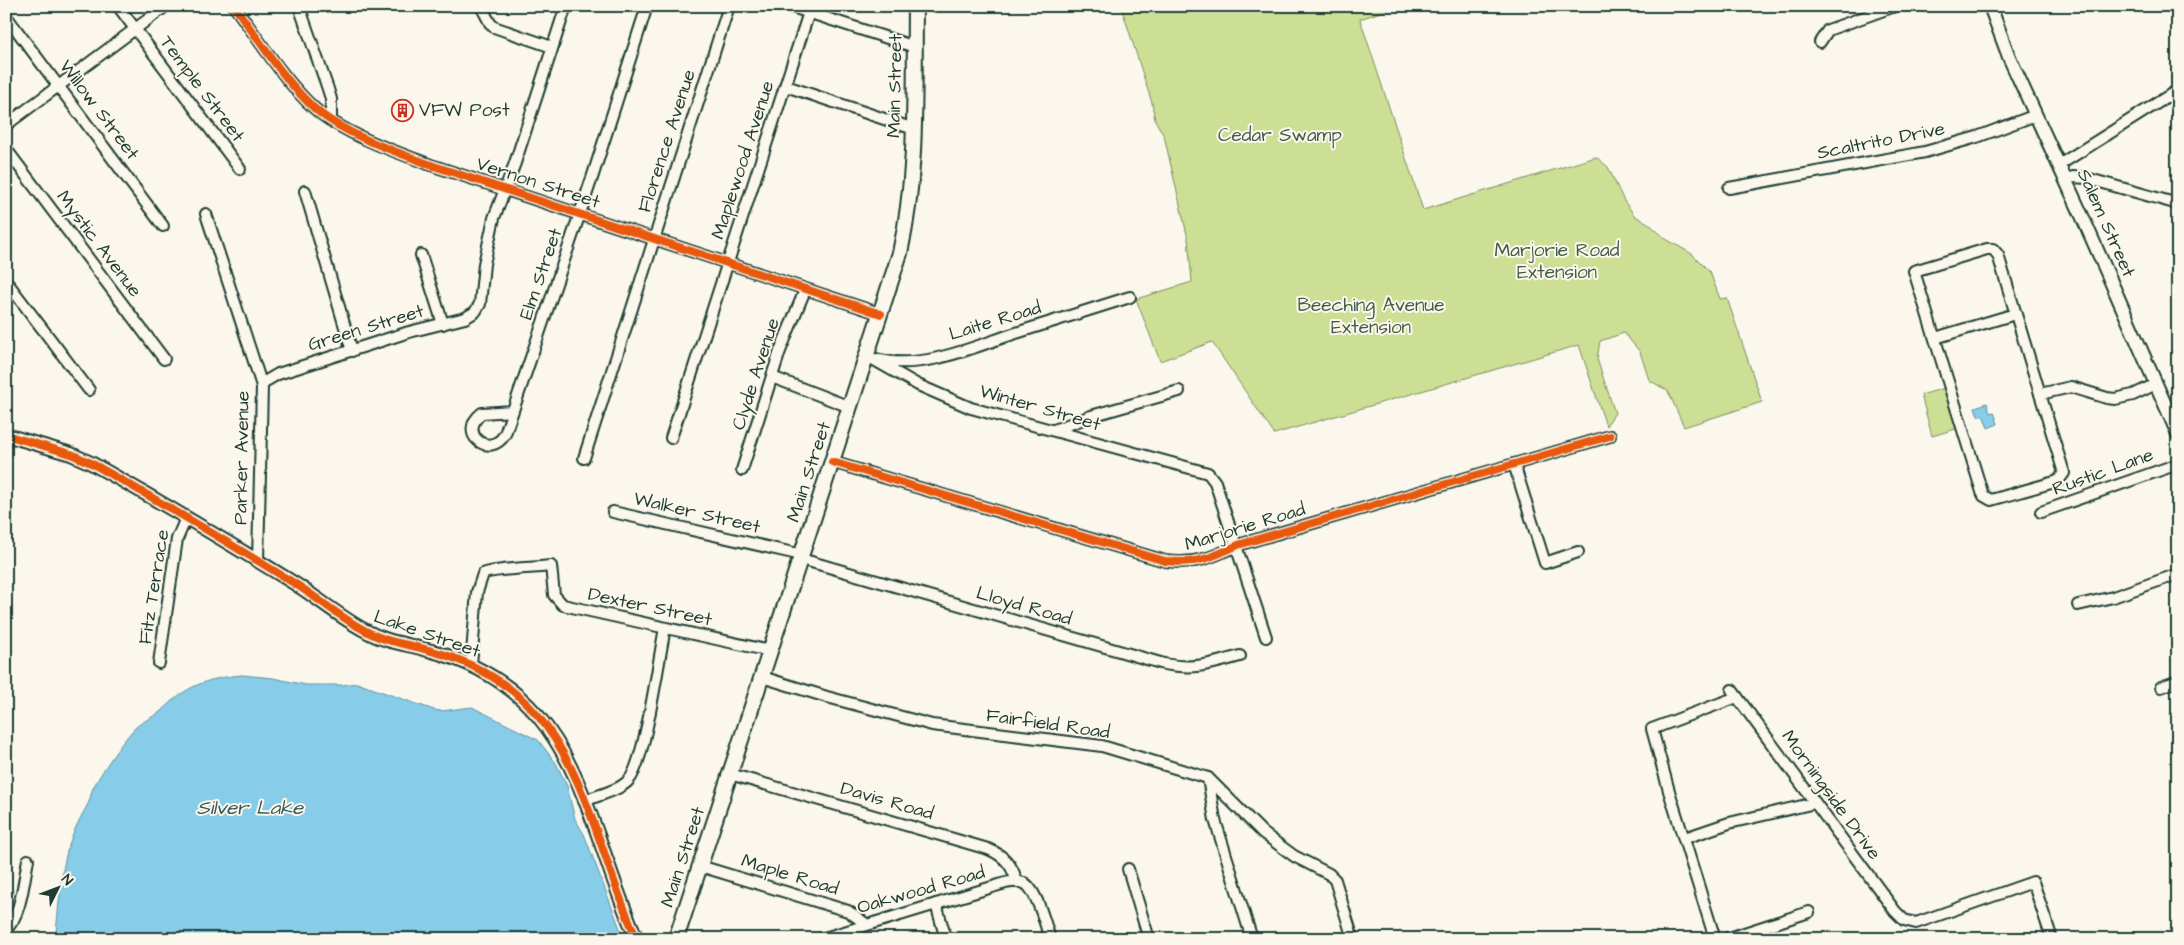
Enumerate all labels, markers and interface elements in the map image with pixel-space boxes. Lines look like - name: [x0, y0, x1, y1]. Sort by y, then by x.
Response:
- street label: Temple Street: [153, 30, 251, 148]
- street label: Main Street: [881, 33, 909, 138]
- street label: Willow Street: [52, 54, 146, 166]
- street label: Florence Avenue: [631, 66, 703, 216]
- street label: Maplewood Avenue: [705, 77, 781, 243]
- place label: VFW Post: [419, 97, 510, 124]
- building icon: VFW Post: [391, 98, 415, 122]
- street label: Scaltrito Drive: [1815, 115, 1947, 167]
- park label: Cedar Swamp: [1218, 122, 1342, 149]
- street label: Vernon Street: [473, 150, 604, 216]
- street label: Salem Street: [2070, 164, 2142, 282]
- street label: Mystic Avenue: [49, 185, 148, 304]
- street label: Elm Street: [513, 224, 569, 323]
- park label: Marjorie Road Extension: [1495, 237, 1620, 286]
- park label: Beeching Avenue Extension: [1297, 292, 1445, 341]
- street label: Laite Road: [946, 294, 1045, 348]
- street label: Green Street: [305, 297, 428, 358]
- street label: Clyde Avenue: [725, 315, 788, 434]
- street label: Winter Street: [976, 378, 1104, 438]
- street label: Parker Avenue: [227, 391, 257, 525]
- street label: Main Street: [780, 418, 838, 526]
- street label: Rustic Lane: [2049, 441, 2157, 503]
- street label: Walker Street: [631, 485, 763, 541]
- street label: Marjorie Road: [1181, 496, 1309, 558]
- street label: Fitz Terrace: [132, 528, 176, 646]
- street label: Lloyd Road: [973, 579, 1075, 634]
- street label: Dexter Street: [585, 581, 715, 633]
- street label: Lake Street: [370, 603, 484, 665]
- street label: Fairfield Road: [984, 702, 1112, 746]
- street label: Morningside Drive: [1774, 725, 1887, 866]
- street label: Davis Road: [837, 775, 937, 827]
- water label: Silver Lake: [197, 794, 304, 822]
- street label: Main Street: [654, 803, 712, 911]
- street label: Maple Road: [738, 847, 842, 903]
- street label: Oakwood Road: [854, 859, 988, 921]
- north arrow: [32, 862, 82, 912]
- text: N: [57, 870, 77, 890]

